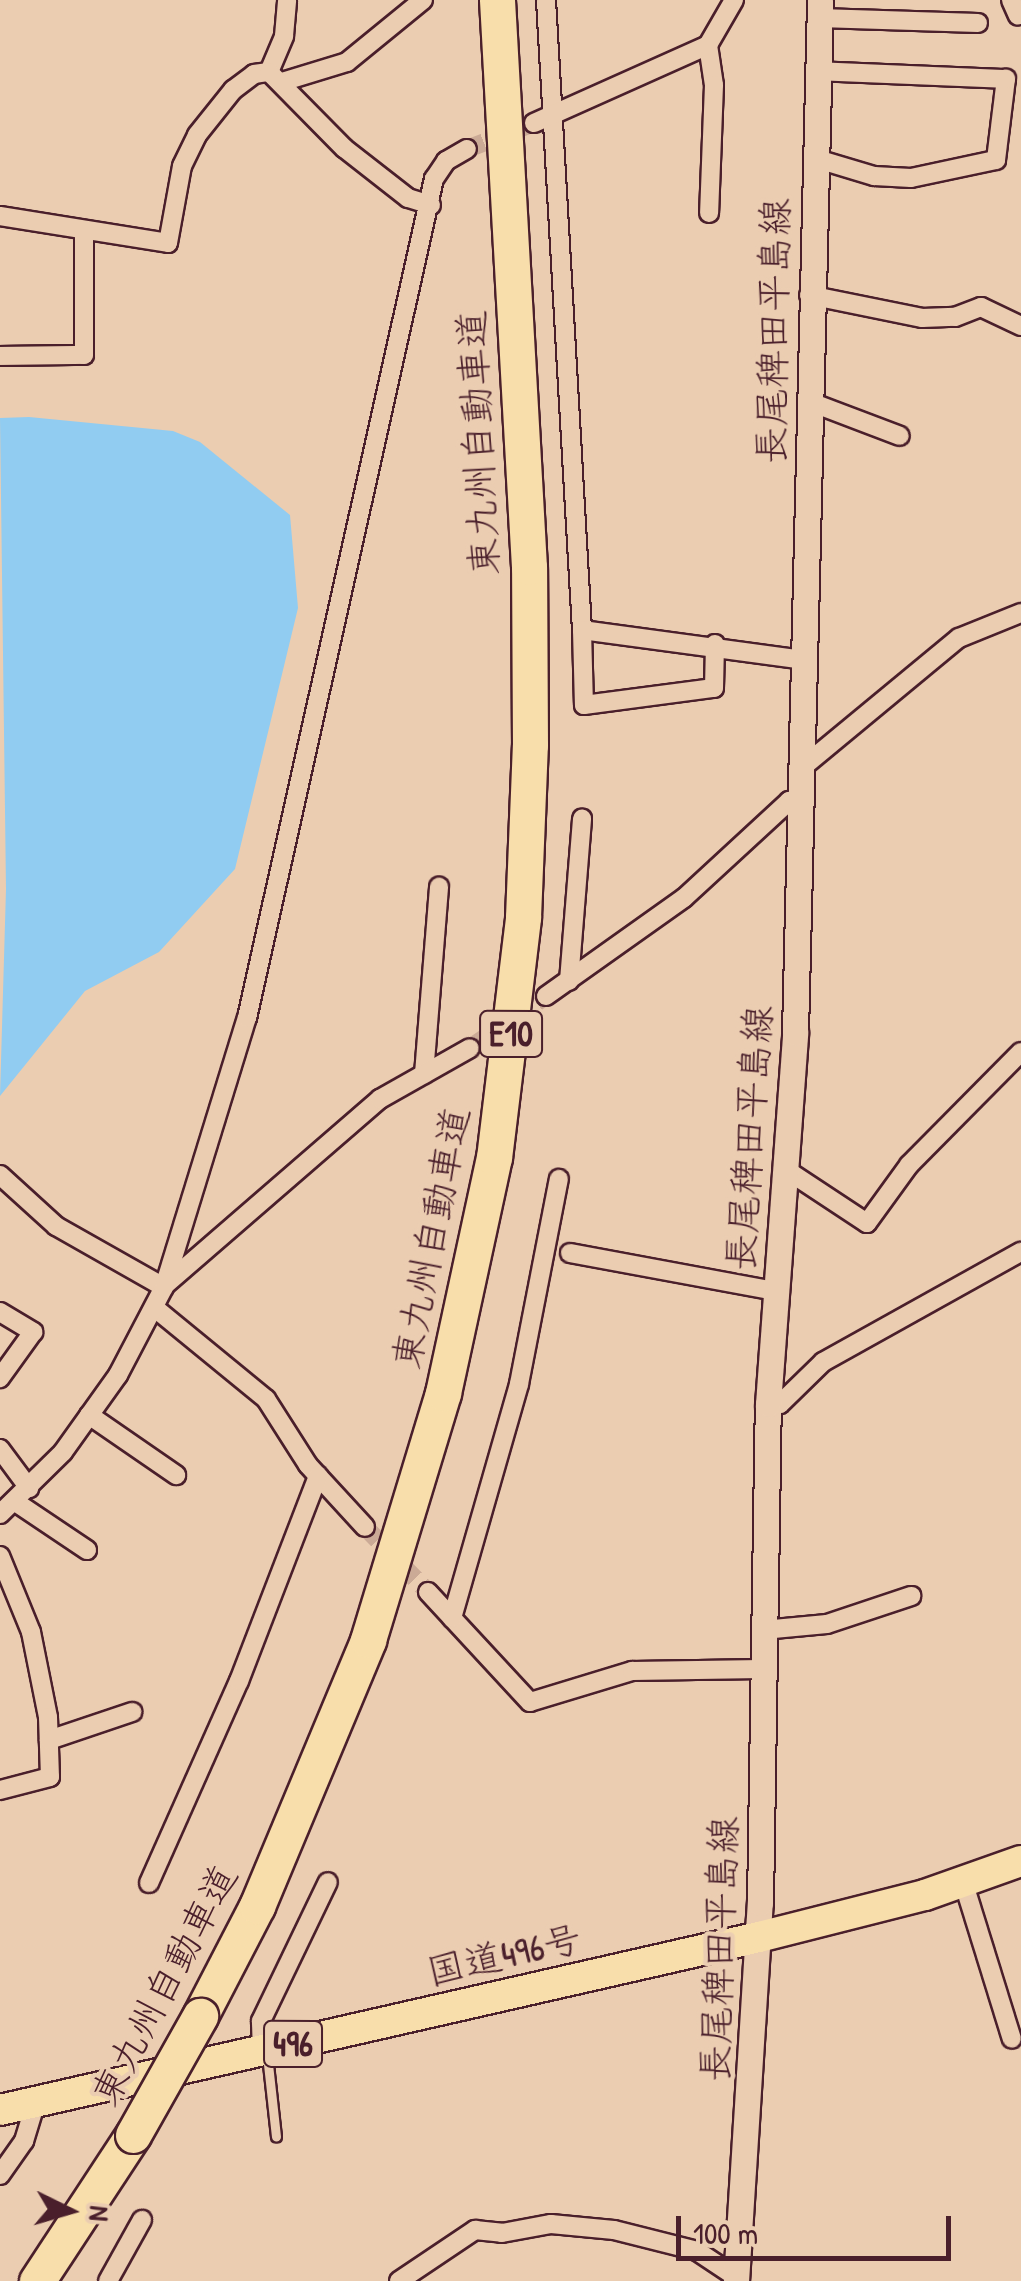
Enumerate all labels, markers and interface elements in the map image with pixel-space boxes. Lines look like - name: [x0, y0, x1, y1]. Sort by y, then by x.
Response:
- street label: 長尾稗田平島線: [748, 198, 798, 464]
- street label: 東九州自動車道: [448, 309, 508, 577]
- road number: E10: [478, 1004, 544, 1064]
- street label: 長尾稗田平島線: [717, 1004, 781, 1272]
- street label: 東九州自動車道: [383, 1103, 479, 1373]
- street label: 長尾稗田平島線: [692, 1815, 746, 2083]
- street label: 東九州自動車道: [81, 1857, 247, 2113]
- street label: 国道496号: [422, 1915, 586, 1995]
- road number: 496: [263, 2014, 323, 2074]
- north arrow: [20, 2161, 120, 2261]
- scale bar: [681, 2196, 956, 2258]
- text: N: [80, 2205, 119, 2223]
- text: 100 m: [693, 2213, 758, 2253]

